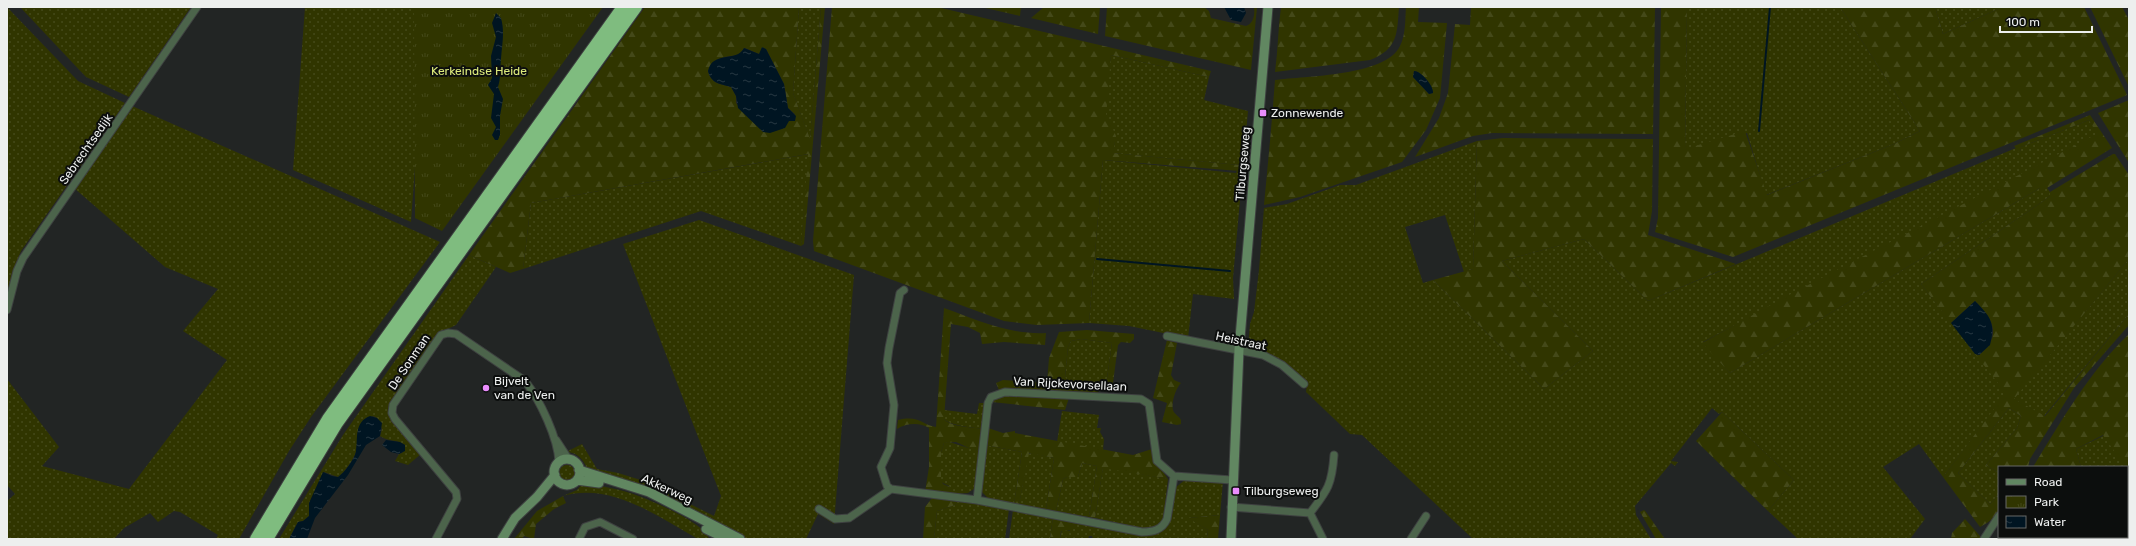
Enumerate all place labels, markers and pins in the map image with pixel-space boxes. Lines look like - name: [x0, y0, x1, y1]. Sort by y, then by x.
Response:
- place label: Zonnewende: [1271, 106, 1344, 120]
- marker: Zonnewende: [1258, 108, 1268, 118]
- place label: Bijvelt van de Ven: [494, 374, 555, 402]
- marker: Bijvelt van de Ven: [481, 383, 491, 393]
- place label: Tilburgseweg: [1244, 484, 1319, 498]
- marker: Tilburgseweg: [1231, 486, 1241, 496]

